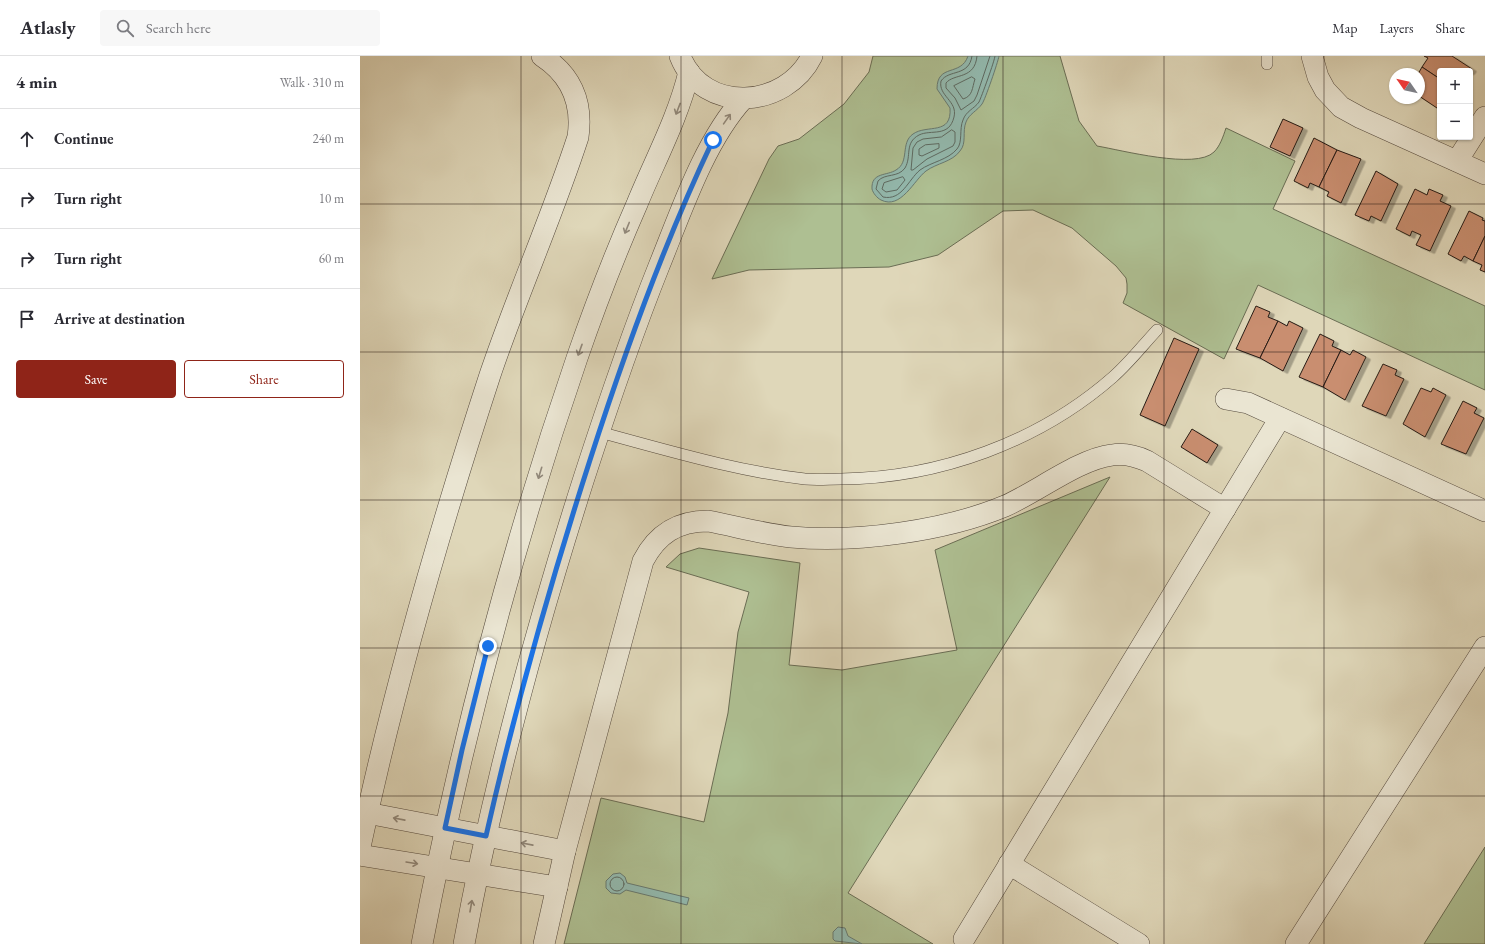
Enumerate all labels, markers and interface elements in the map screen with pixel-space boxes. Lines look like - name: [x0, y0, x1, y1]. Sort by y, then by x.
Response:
- search box: [100, 10, 380, 46]
- text: Atlasly: [20, 15, 76, 40]
- icon: search: [114, 17, 136, 39]
- text: Search here: [146, 18, 211, 37]
- text: Map: [1332, 19, 1357, 37]
- text: Layers: [1379, 19, 1414, 37]
- text: Share: [1436, 19, 1465, 37]
- north arrow: [1389, 68, 1425, 104]
- map controls: [1437, 68, 1473, 140]
- button: +: [1437, 68, 1473, 104]
- text: 4 min: [16, 71, 57, 93]
- text: Walk · 310 m: [280, 74, 344, 91]
- one-way arrow: [674, 103, 682, 115]
- button: −: [1437, 104, 1473, 140]
- one-way arrow: [723, 113, 731, 124]
- icon: ahead: [16, 128, 38, 150]
- text: Continue: [54, 129, 114, 148]
- text: 240 m: [313, 130, 344, 147]
- route start: [704, 131, 722, 149]
- icon: right: [16, 188, 38, 210]
- text: Turn right: [54, 189, 122, 208]
- text: 10 m: [319, 190, 344, 207]
- one-way arrow: [622, 222, 630, 234]
- icon: right: [16, 248, 38, 270]
- text: Turn right: [54, 249, 122, 268]
- text: 60 m: [319, 250, 344, 267]
- icon: arrive: [16, 308, 38, 330]
- text: Arrive at destination: [54, 309, 185, 328]
- one-way arrow: [576, 343, 584, 355]
- button: Save: [16, 360, 176, 398]
- button: Share: [184, 360, 344, 398]
- one-way arrow: [536, 467, 543, 480]
- route end: [479, 637, 497, 655]
- one-way arrow: [393, 815, 406, 823]
- one-way arrow: [521, 839, 534, 847]
- one-way arrow: [405, 859, 418, 867]
- one-way arrow: [468, 900, 476, 913]

